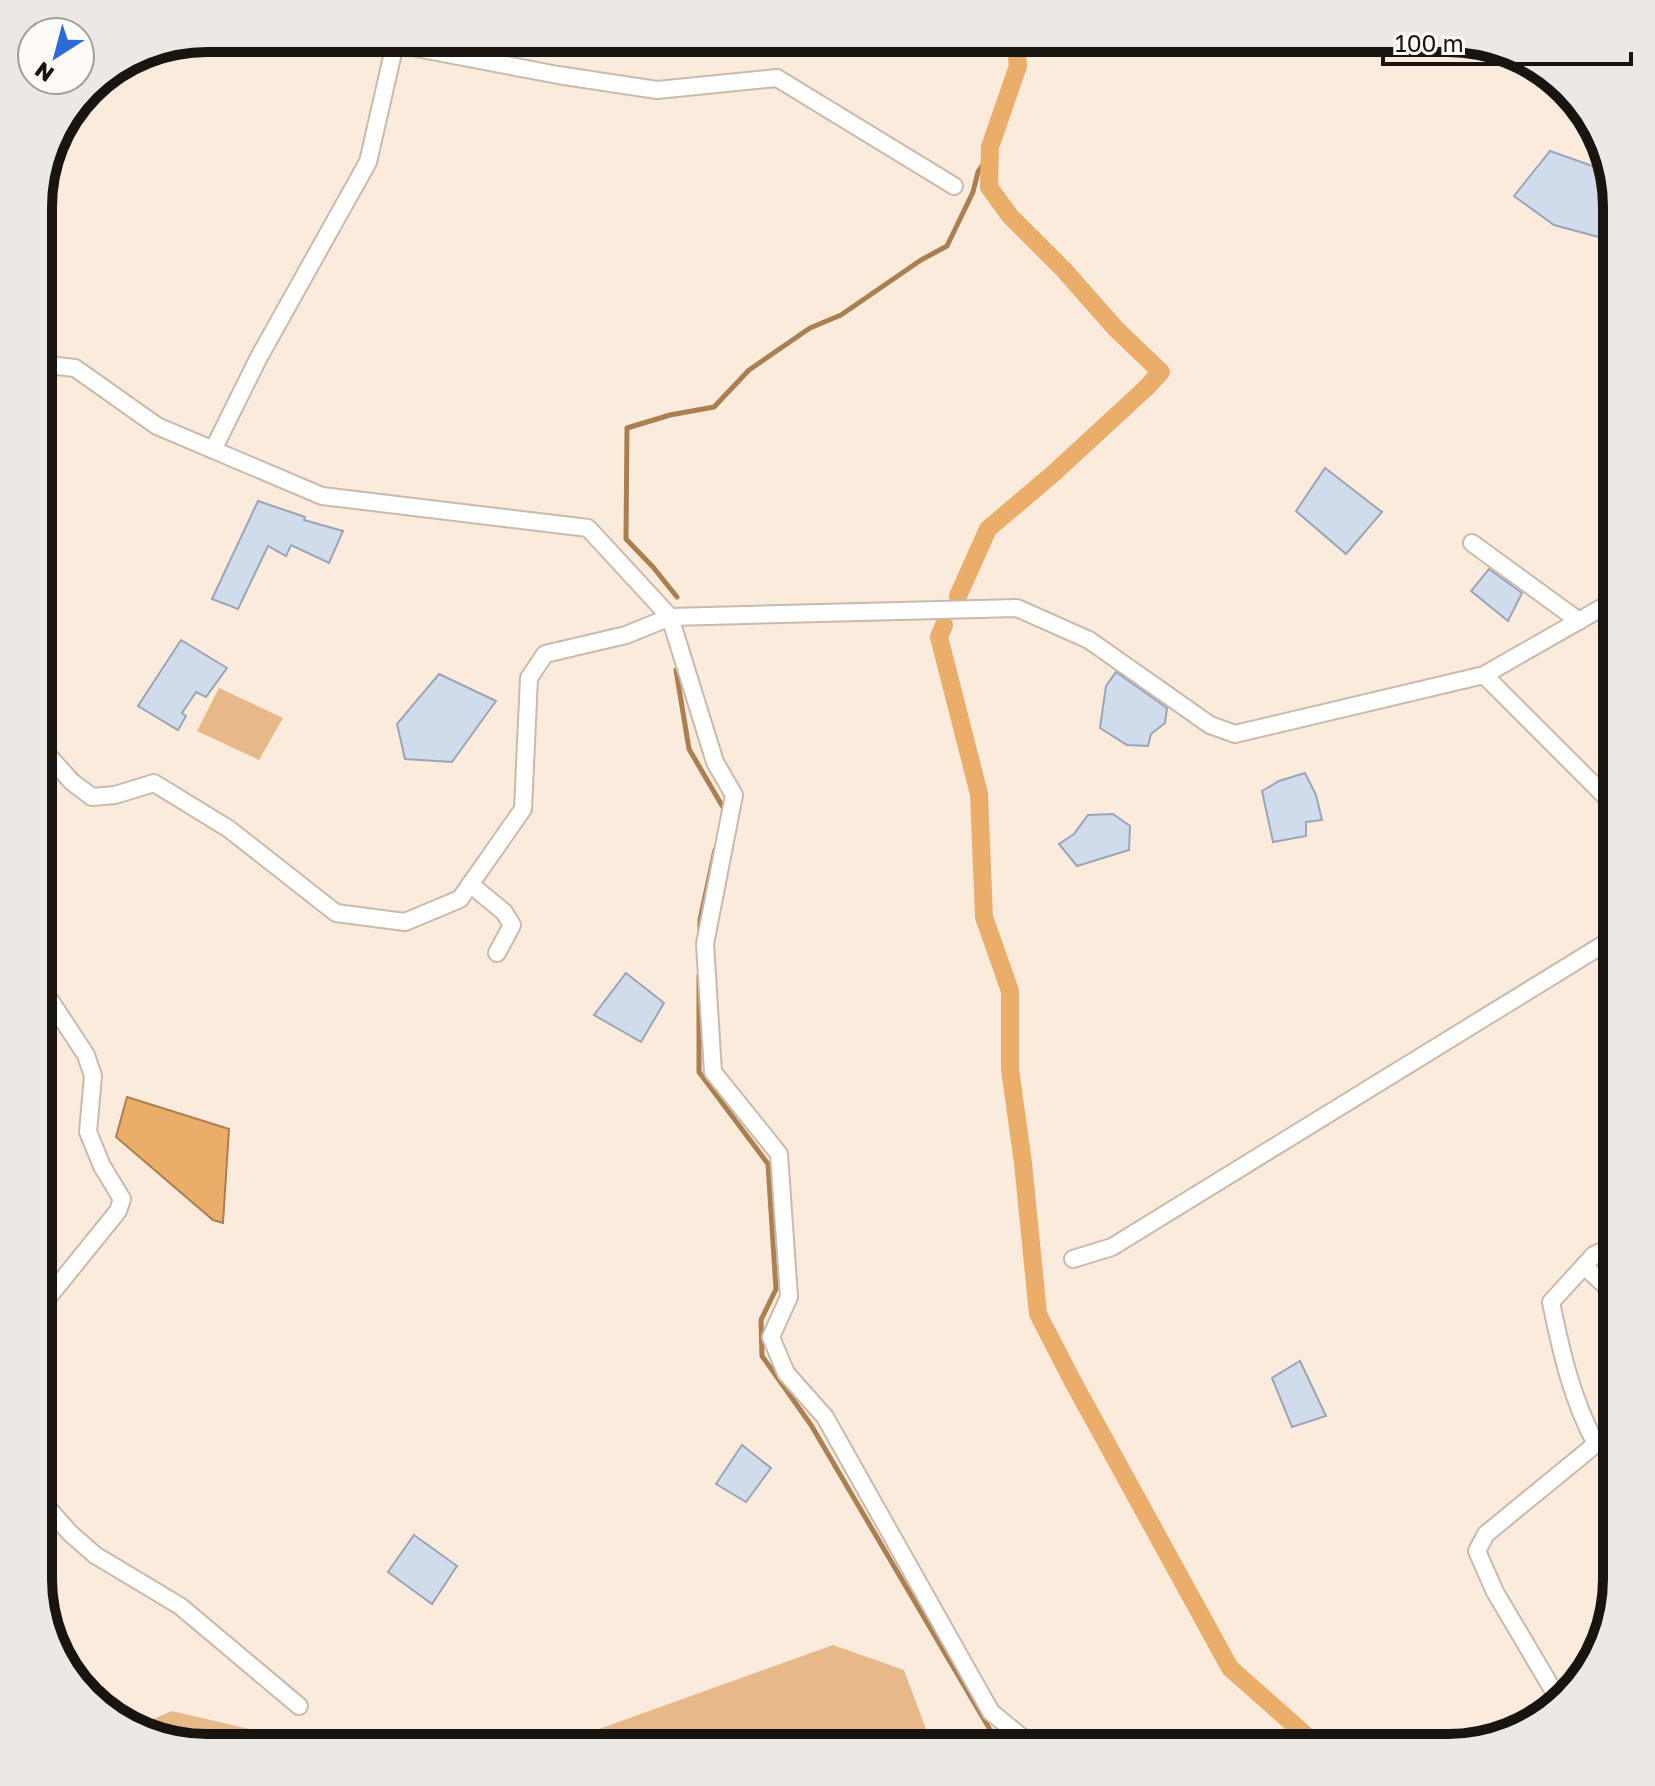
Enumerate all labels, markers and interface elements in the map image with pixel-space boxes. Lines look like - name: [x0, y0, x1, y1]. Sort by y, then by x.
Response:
- north arrow: [16, 16, 96, 96]
- scale bar: [1383, 16, 1631, 66]
- text: 100 m: [1395, 28, 1464, 57]
- text: N: [29, 57, 59, 88]

